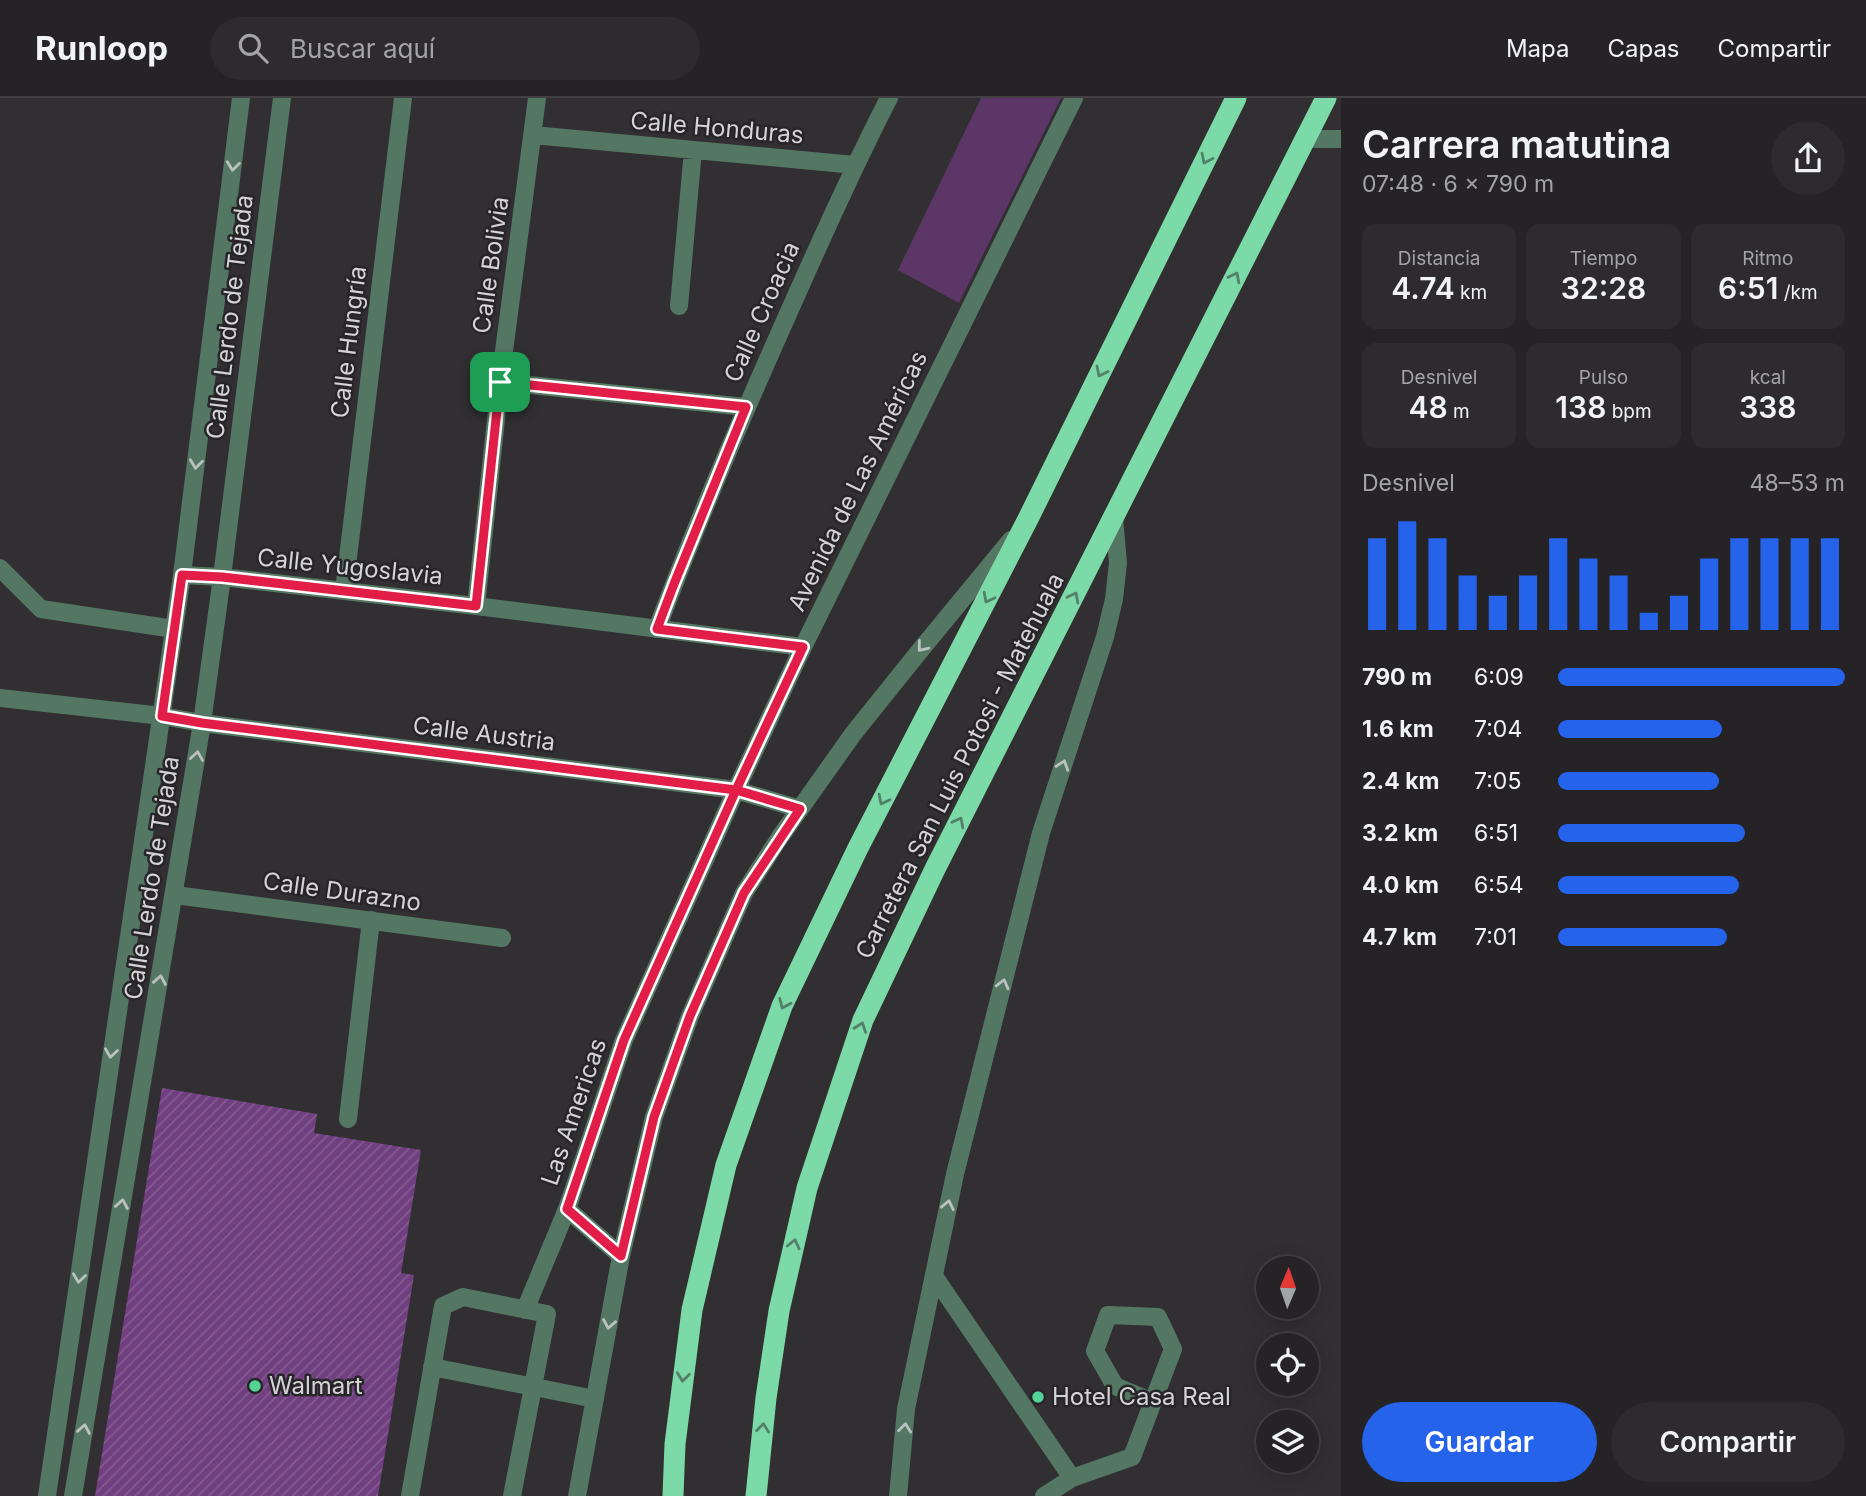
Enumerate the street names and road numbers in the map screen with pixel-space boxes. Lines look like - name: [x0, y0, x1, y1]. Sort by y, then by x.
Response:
- street label: Calle Honduras: [629, 105, 805, 150]
- street label: Calle Lerdo de Tejada: [200, 193, 259, 441]
- street label: Calle Bolivia: [467, 195, 514, 335]
- street label: Calle Croacia: [718, 237, 805, 387]
- street label: Calle Hungría: [325, 264, 372, 420]
- street label: Avenida de Las Américas: [782, 346, 933, 616]
- street label: Calle Yugoslavia: [256, 542, 444, 591]
- street label: Carretera San Luis Potosi - Matehuala: [849, 568, 1070, 964]
- street label: Calle Austria: [411, 710, 557, 757]
- street label: Calle Lerdo de Tejada: [118, 754, 185, 1002]
- street label: Calle Durazno: [261, 866, 423, 917]
- street label: Las Americas: [535, 1035, 612, 1189]

